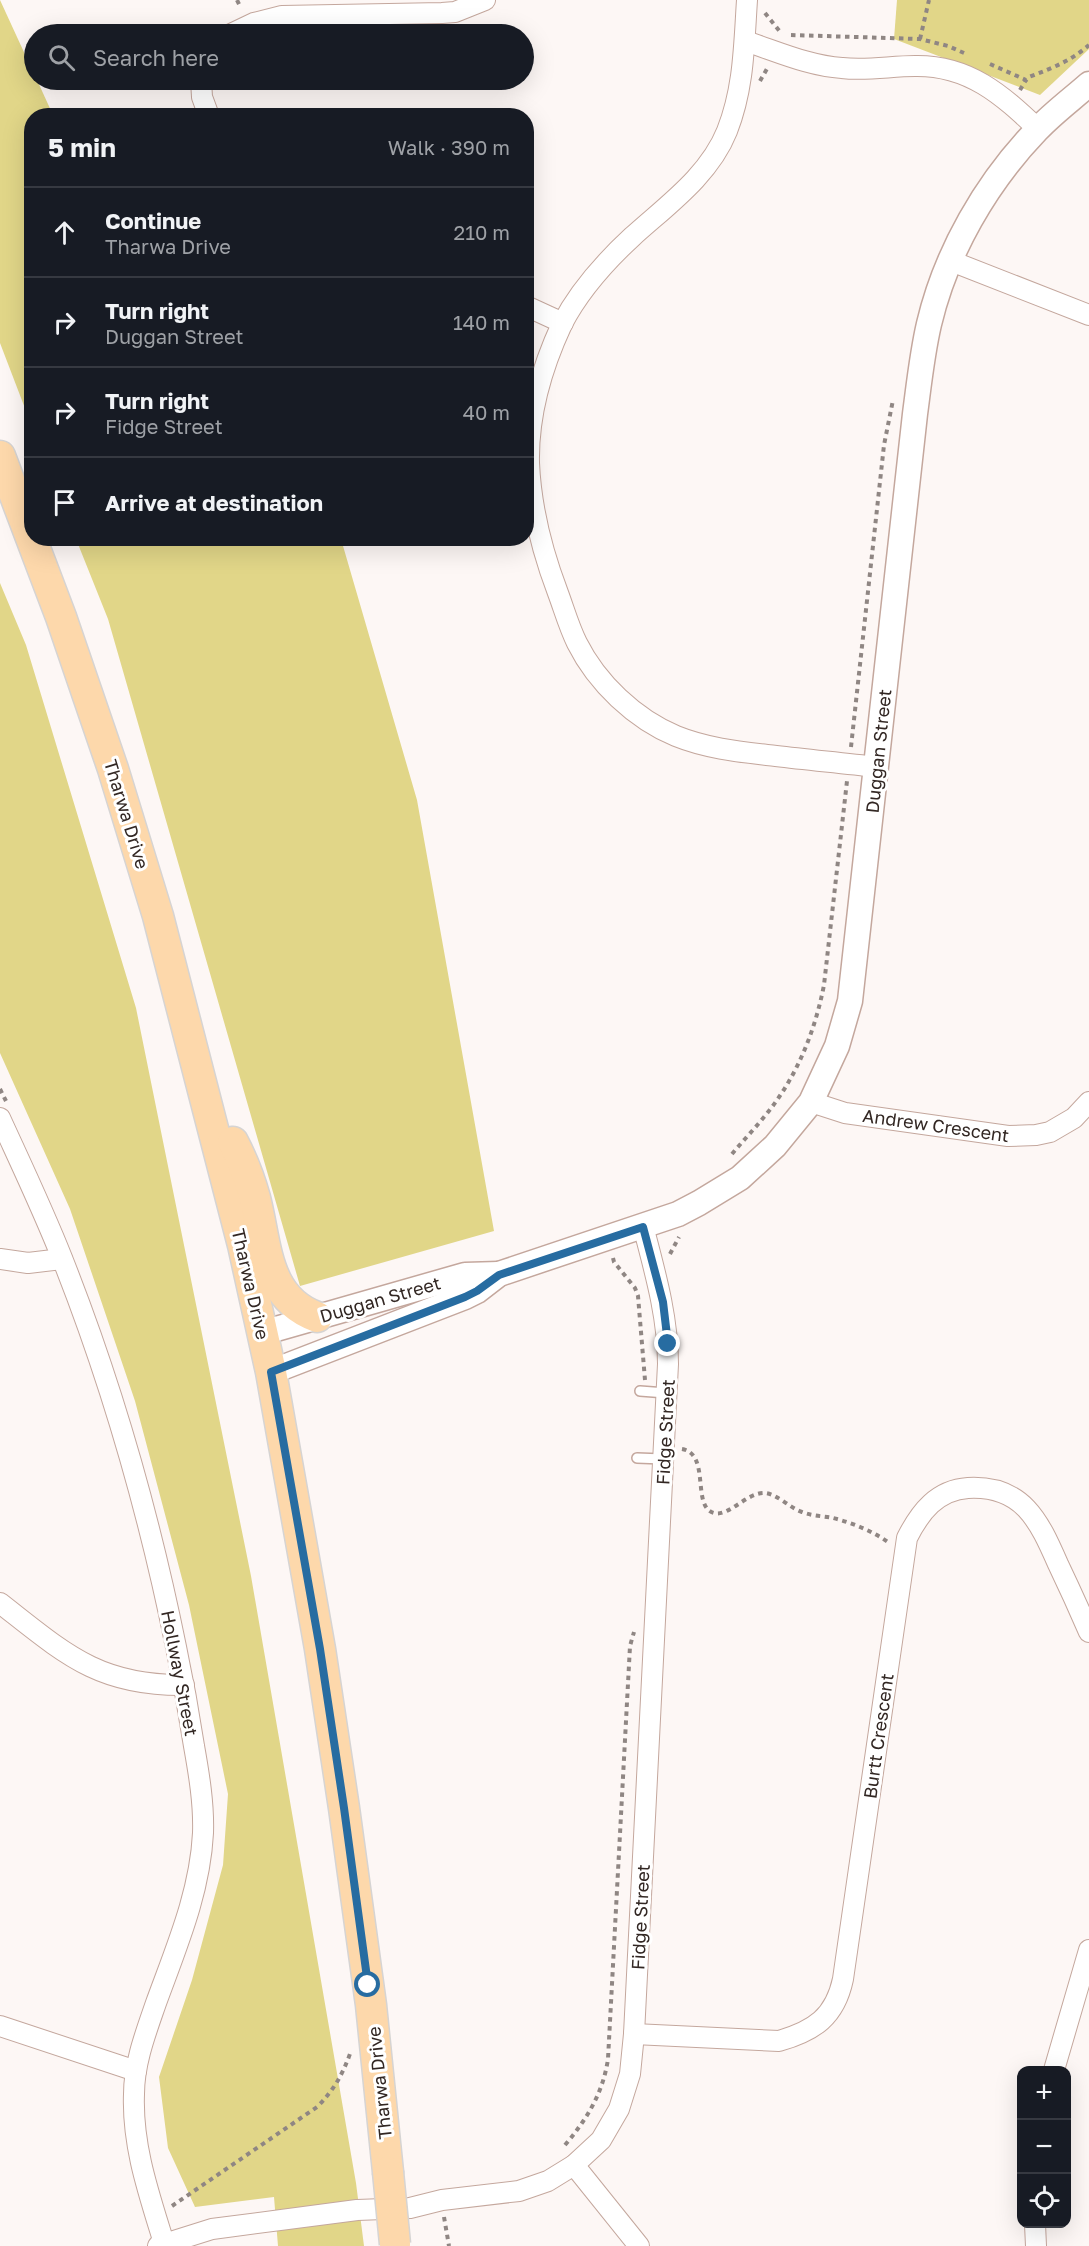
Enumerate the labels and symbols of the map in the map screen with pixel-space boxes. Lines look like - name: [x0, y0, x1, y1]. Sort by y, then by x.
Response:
- street label: Duggan Street: [861, 688, 895, 814]
- street label: Tharwa Drive: [100, 757, 154, 871]
- street label: Andrew Crescent: [861, 1104, 1011, 1146]
- street label: Tharwa Drive: [228, 1226, 274, 1342]
- street label: Duggan Street: [317, 1271, 443, 1327]
- route end: [654, 1330, 680, 1356]
- street label: Fidge Street: [651, 1379, 679, 1485]
- street label: Hollway Street: [157, 1608, 203, 1738]
- street label: Burtt Crescent: [858, 1672, 898, 1800]
- street label: Fidge Street: [626, 1864, 654, 1970]
- route start: [354, 1971, 380, 1997]
- street label: Tharwa Drive: [362, 2026, 396, 2140]

